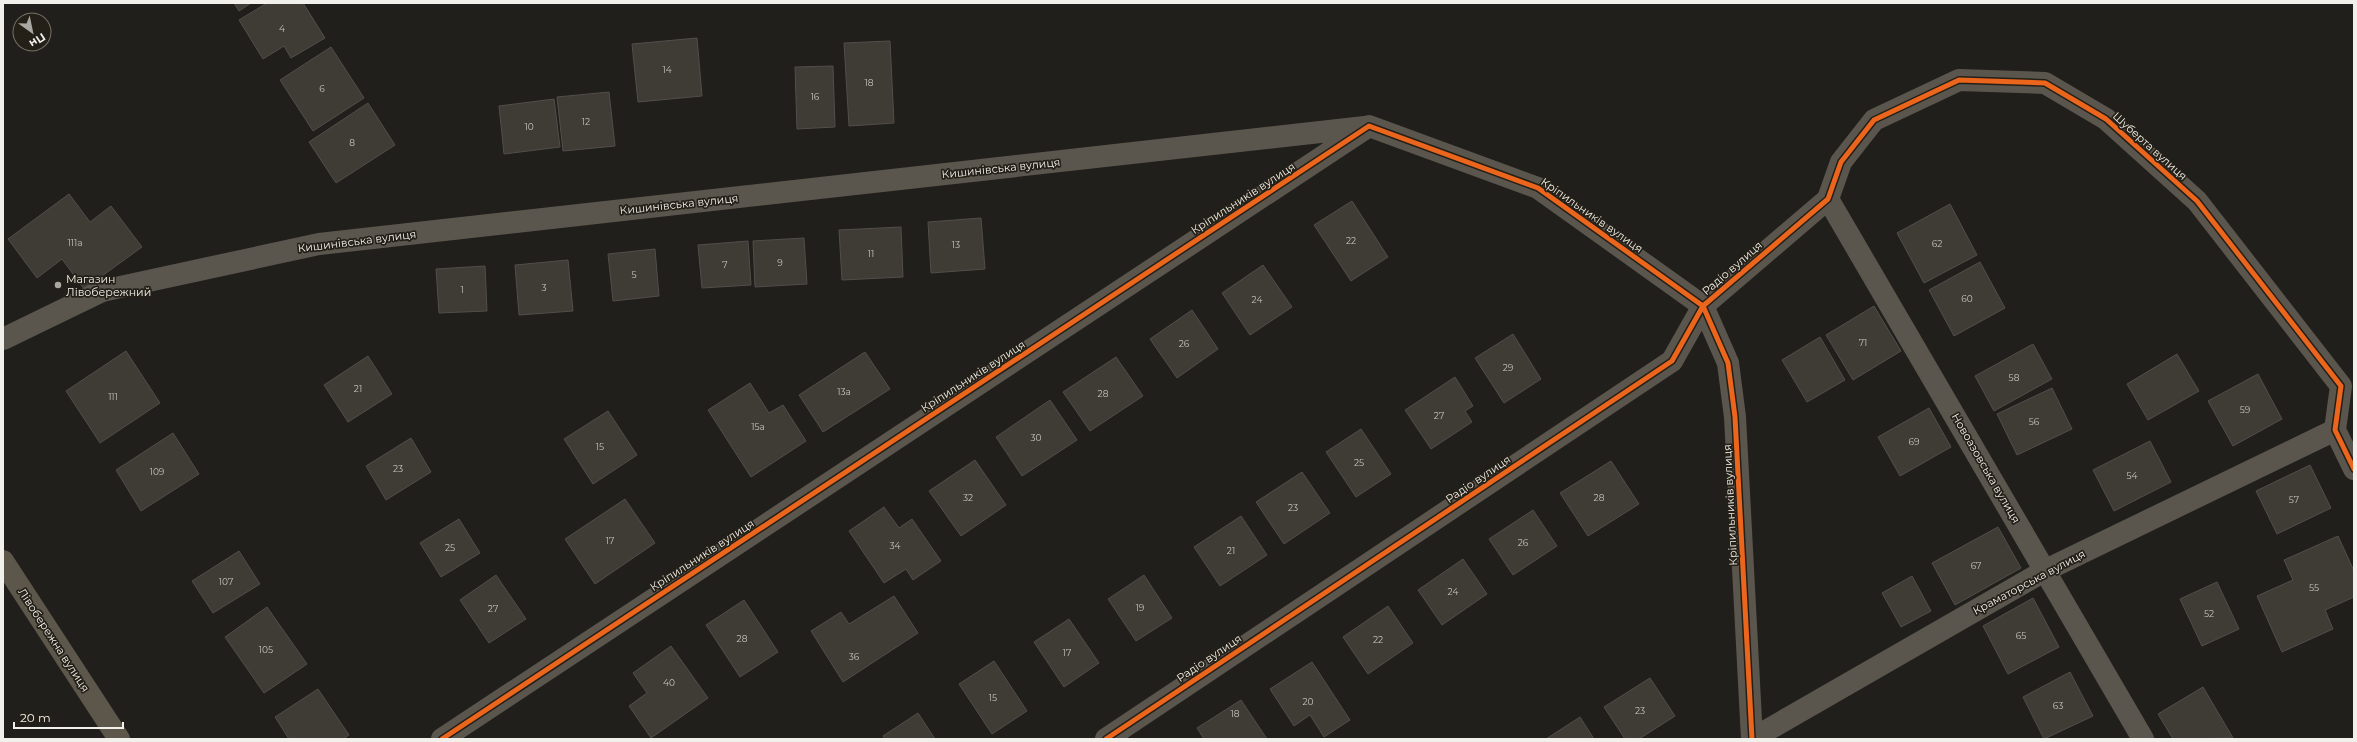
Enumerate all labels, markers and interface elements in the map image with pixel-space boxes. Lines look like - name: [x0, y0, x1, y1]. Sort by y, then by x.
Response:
- north arrow: [12, 12, 52, 52]
- house number: 4: [279, 23, 285, 34]
- text: Пн: [27, 30, 48, 51]
- house number: 14: [662, 64, 672, 75]
- house number: 18: [865, 77, 874, 88]
- house number: 6: [319, 83, 325, 94]
- house number: 16: [811, 91, 820, 102]
- street label: Шуберта вулиця: [2110, 109, 2190, 183]
- house number: 12: [582, 116, 590, 127]
- house number: 10: [524, 121, 534, 132]
- house number: 8: [349, 137, 355, 148]
- street label: Кишинівська вулиця: [941, 155, 1061, 181]
- street label: Кріпильників вулиця: [1188, 159, 1298, 237]
- street label: Кріпильників вулиця: [1538, 174, 1646, 256]
- street label: Кишинівська вулиця: [619, 191, 739, 217]
- street label: Кишинівська вулиця: [297, 227, 417, 255]
- house number: 22: [1346, 235, 1356, 246]
- house number: 111а: [68, 237, 83, 248]
- street label: Радіо вулиця: [1699, 238, 1765, 298]
- house number: 62: [1932, 238, 1942, 249]
- house number: 13: [952, 239, 960, 250]
- house number: 11: [868, 248, 874, 259]
- house number: 9: [777, 257, 783, 268]
- house number: 7: [722, 259, 728, 270]
- house number: 5: [631, 269, 637, 280]
- place label: Магазин Лівобережний: [66, 272, 151, 299]
- marker: Магазин Лівобережний: [53, 280, 63, 290]
- house number: 3: [541, 282, 547, 293]
- house number: 1: [460, 284, 464, 295]
- house number: 60: [1961, 293, 1973, 304]
- house number: 24: [1252, 294, 1262, 305]
- street label: Кріпильників вулиця: [918, 337, 1028, 415]
- house number: 71: [1859, 337, 1867, 348]
- house number: 26: [1179, 338, 1190, 349]
- house number: 29: [1503, 362, 1514, 373]
- house number: 58: [2009, 372, 2020, 383]
- house number: 21: [354, 383, 362, 394]
- house number: 13а: [837, 386, 851, 397]
- house number: 28: [1098, 388, 1109, 399]
- house number: 111: [108, 391, 118, 402]
- house number: 59: [2240, 404, 2251, 415]
- house number: 27: [1434, 410, 1444, 421]
- street label: Новоазовська вулиця: [1949, 410, 2023, 526]
- house number: 56: [2029, 416, 2040, 427]
- house number: 15а: [751, 421, 765, 432]
- house number: 30: [1030, 432, 1042, 443]
- house number: 69: [1909, 436, 1920, 447]
- house number: 15: [596, 441, 604, 452]
- street label: Кріпильників вулиця: [1720, 444, 1740, 566]
- street label: Радіо вулиця: [1443, 452, 1513, 506]
- house number: 25: [1354, 457, 1364, 468]
- house number: 23: [393, 463, 403, 474]
- house number: 109: [150, 466, 165, 477]
- house number: 54: [2126, 470, 2138, 481]
- house number: 32: [963, 492, 973, 503]
- house number: 28: [1594, 492, 1605, 503]
- house number: 57: [2289, 494, 2299, 505]
- house number: 23: [1288, 502, 1298, 513]
- street label: Кріпильників вулиця: [647, 516, 757, 594]
- house number: 17: [606, 535, 614, 546]
- house number: 26: [1518, 537, 1529, 548]
- house number: 34: [889, 540, 901, 551]
- house number: 25: [445, 542, 455, 553]
- house number: 21: [1227, 545, 1235, 556]
- street label: Краматорська вулиця: [1970, 546, 2088, 618]
- house number: 67: [1971, 560, 1981, 571]
- house number: 107: [219, 576, 233, 587]
- house number: 55: [2309, 582, 2319, 593]
- street label: Лівобережна вулиця: [15, 586, 93, 694]
- house number: 24: [1448, 586, 1458, 597]
- house number: 19: [1136, 602, 1145, 613]
- house number: 27: [488, 603, 498, 614]
- house number: 52: [2204, 608, 2214, 619]
- house number: 65: [2016, 630, 2026, 641]
- street label: Радіо вулиця: [1174, 631, 1244, 685]
- house number: 28: [737, 633, 748, 644]
- house number: 22: [1373, 634, 1383, 645]
- house number: 105: [259, 644, 273, 655]
- house number: 17: [1063, 647, 1071, 658]
- house number: 36: [849, 651, 860, 662]
- house number: 40: [663, 677, 675, 688]
- house number: 15: [989, 692, 997, 703]
- house number: 20: [1302, 696, 1314, 707]
- house number: 63: [2053, 700, 2063, 711]
- scale bar: [14, 704, 123, 730]
- house number: 23: [1635, 705, 1645, 716]
- house number: 18: [1231, 708, 1240, 719]
- text: 20 m: [20, 710, 51, 725]

